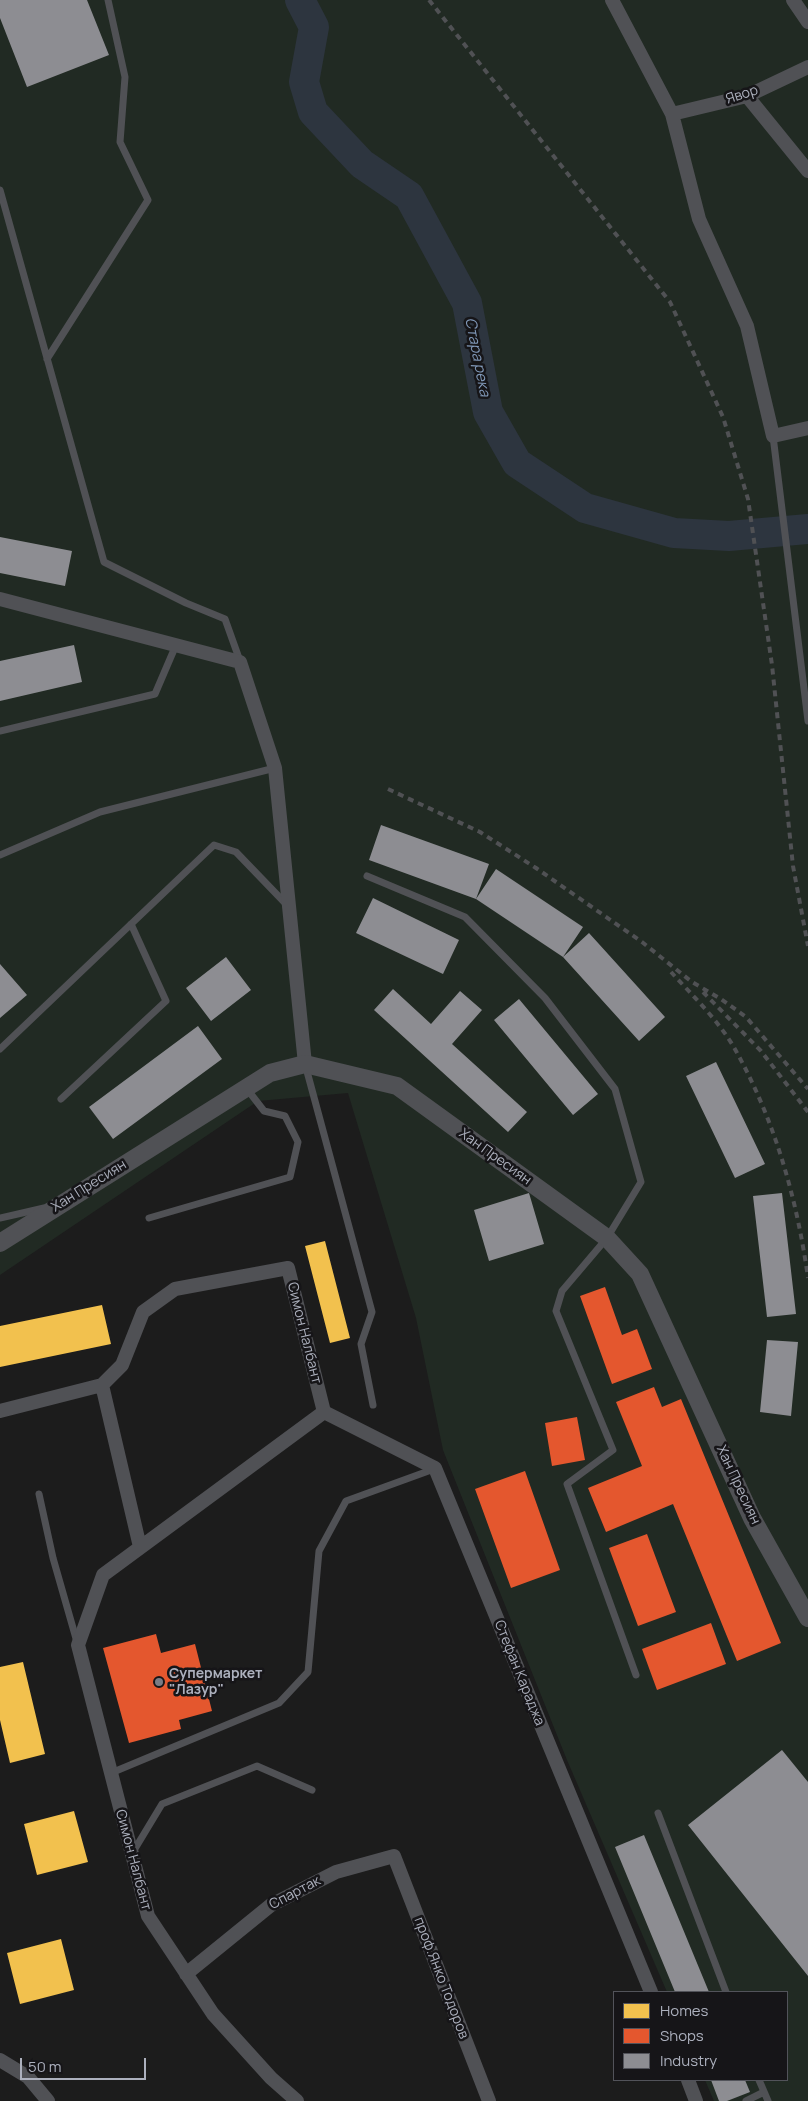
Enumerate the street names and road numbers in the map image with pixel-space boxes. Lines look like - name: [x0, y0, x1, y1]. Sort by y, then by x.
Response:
- street label: Явор: [724, 82, 760, 108]
- street label: Хан Пресиян: [456, 1125, 534, 1189]
- street label: Хан Пресиян: [48, 1156, 130, 1216]
- street label: Симон Налбант: [283, 1281, 325, 1385]
- street label: Хан Пресиян: [712, 1443, 764, 1527]
- street label: Стефан Караджа: [490, 1618, 548, 1728]
- street label: Симон Налбант: [111, 1808, 155, 1912]
- street label: Спартак: [267, 1873, 323, 1913]
- street label: проф.Янко Тодоров: [410, 1915, 472, 2041]

